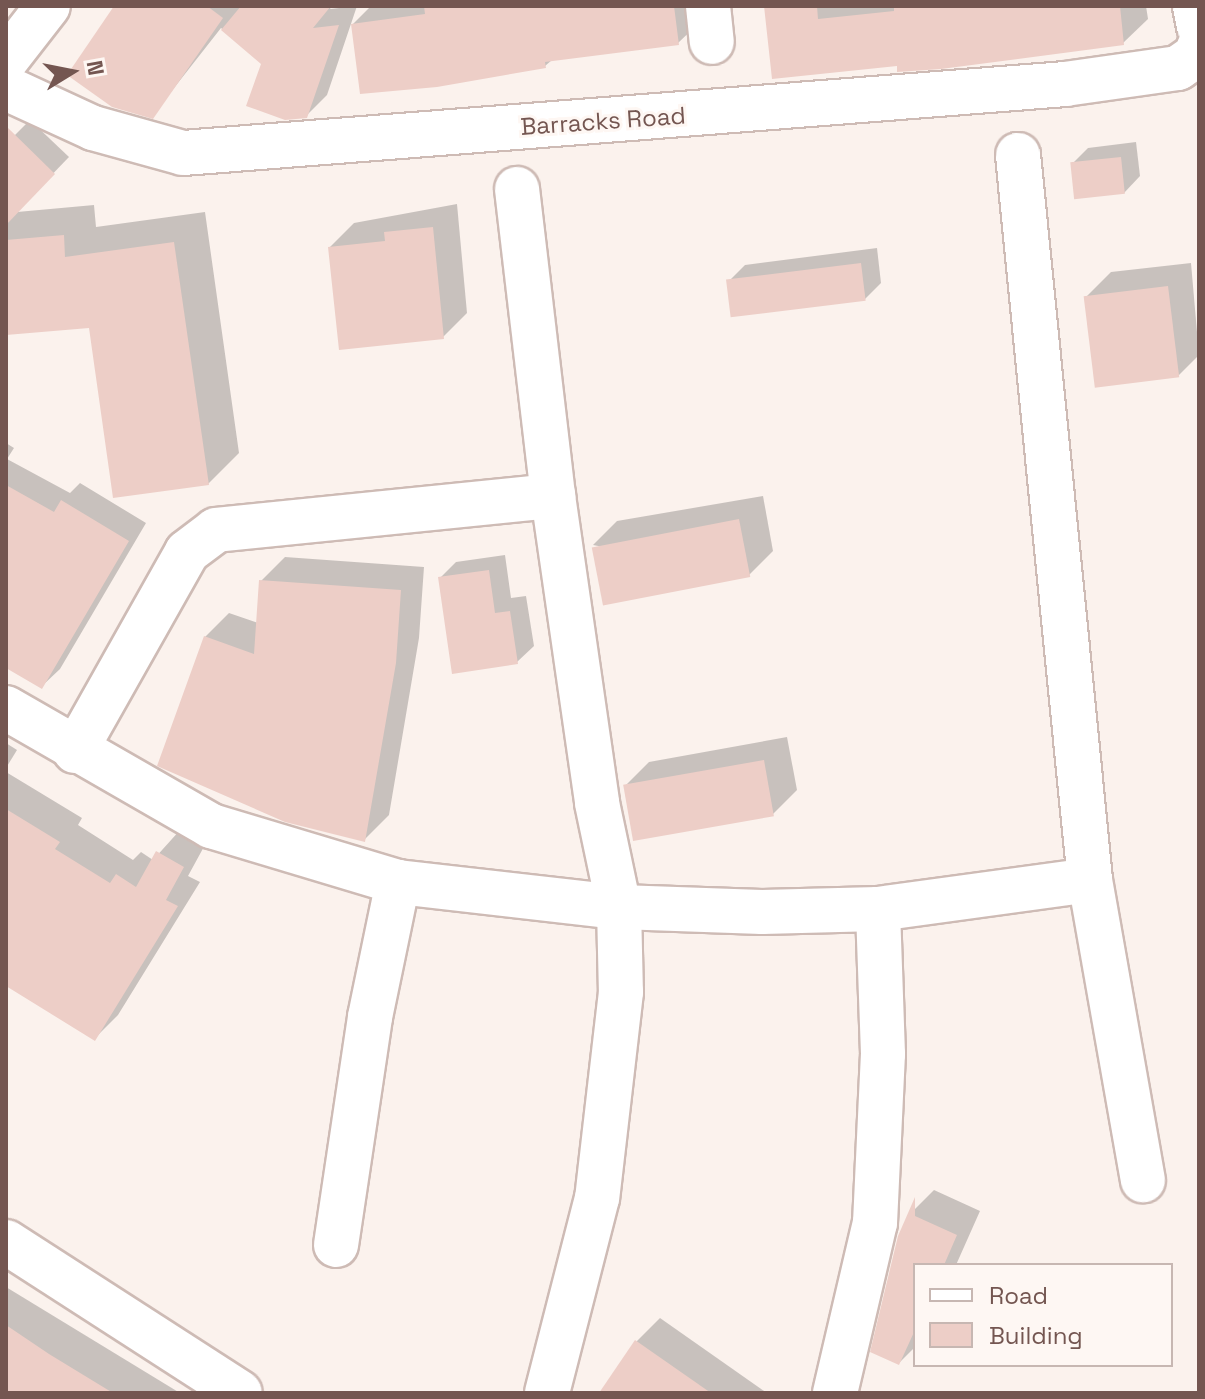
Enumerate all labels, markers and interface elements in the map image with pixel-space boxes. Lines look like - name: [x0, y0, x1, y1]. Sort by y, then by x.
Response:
- north arrow: [32, 32, 112, 112]
- text: N: [81, 58, 111, 78]
- street label: Barracks Road: [519, 101, 687, 141]
- legend: [913, 1263, 1173, 1367]
- text: Road: [989, 1280, 1048, 1311]
- text: Building: [989, 1320, 1083, 1351]

